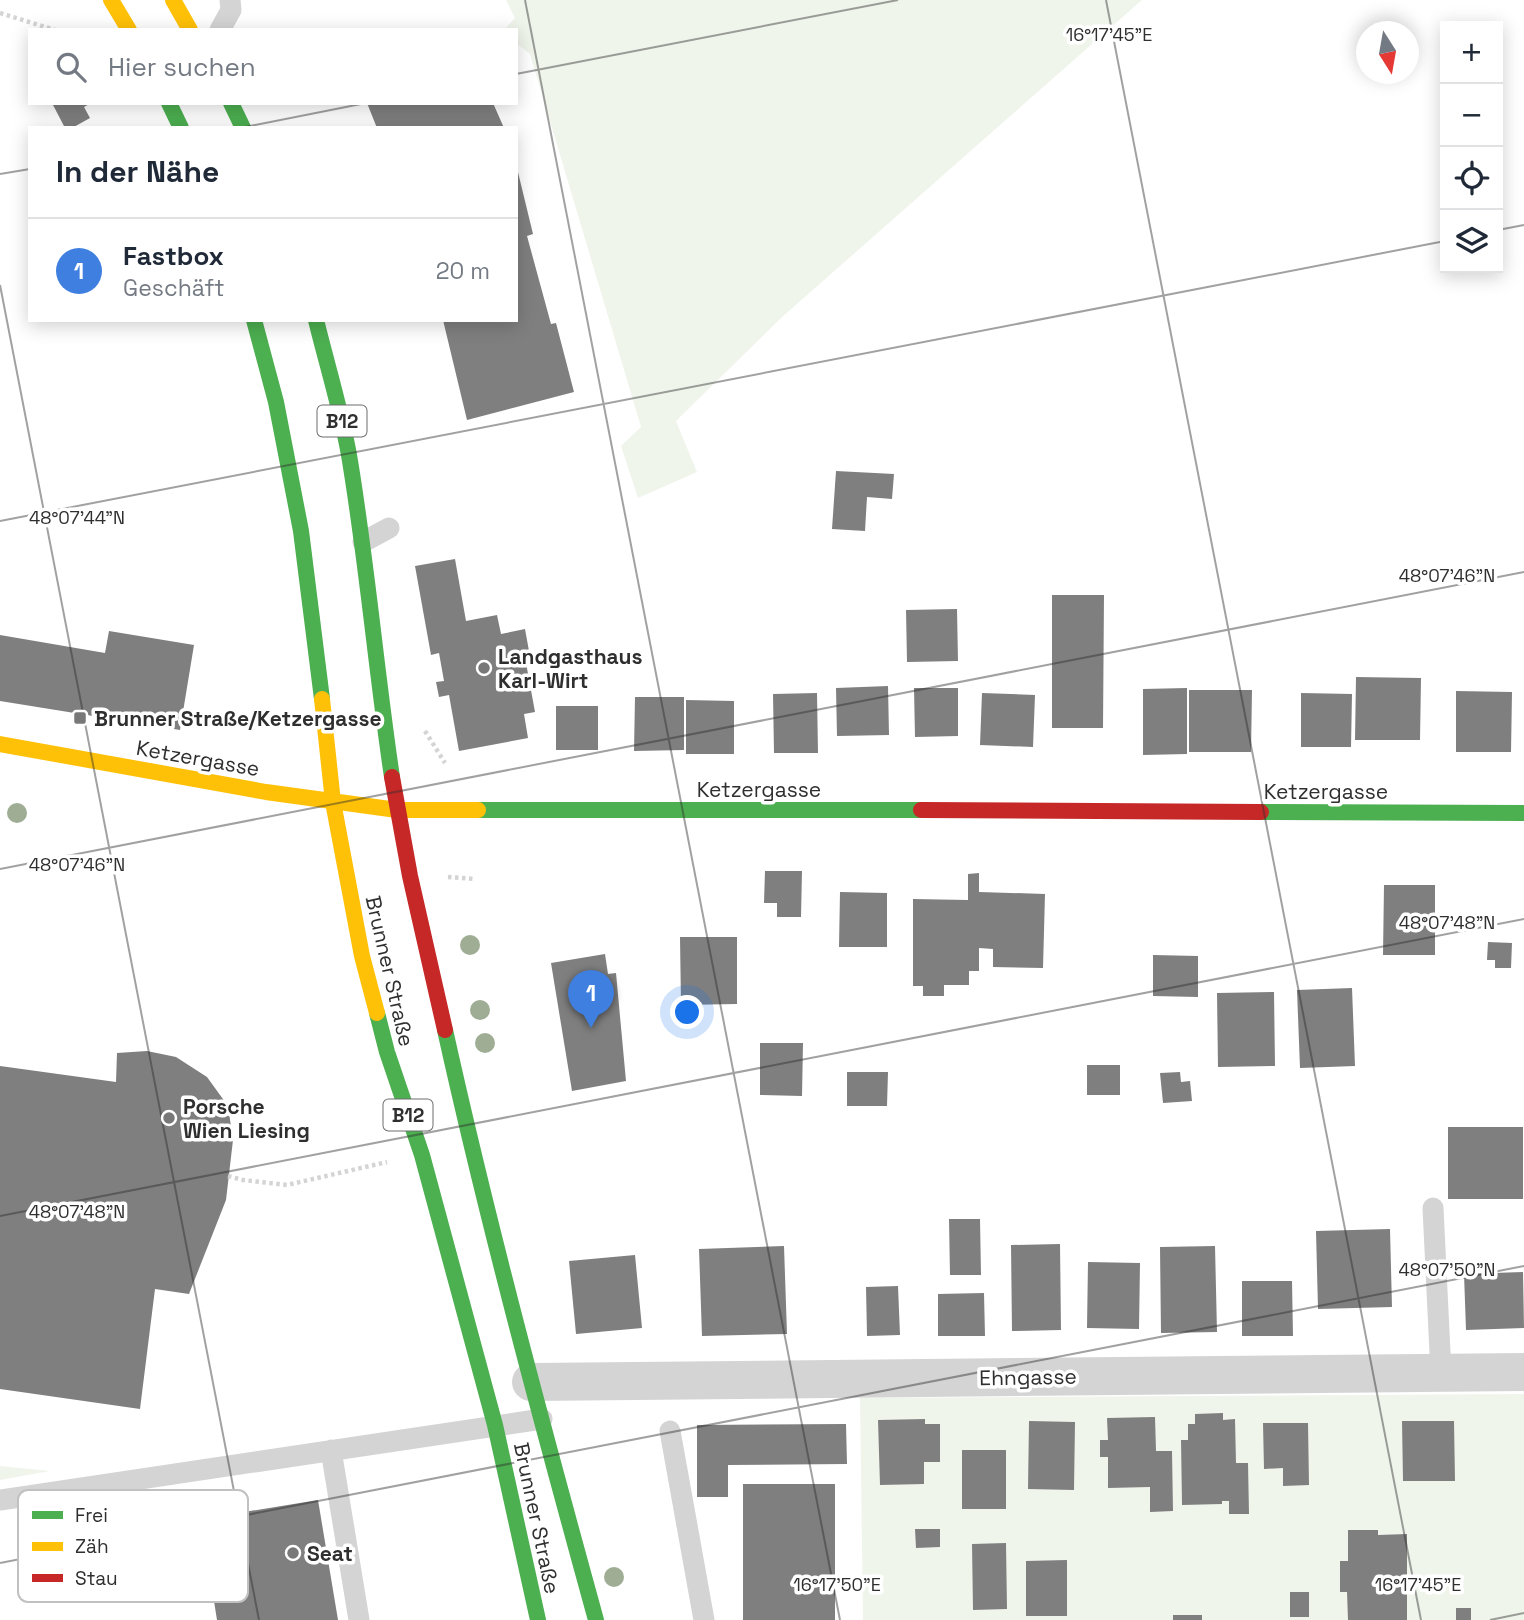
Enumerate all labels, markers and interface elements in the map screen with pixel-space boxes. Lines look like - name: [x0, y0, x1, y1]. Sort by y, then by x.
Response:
- north arrow: [1356, 21, 1419, 84]
- map controls: [1440, 21, 1503, 273]
- button: +: [1440, 21, 1503, 84]
- text: 16°17'45"E: [1066, 23, 1152, 46]
- search box: [28, 28, 518, 105]
- icon: search: [52, 48, 90, 86]
- text: Hier suchen: [108, 50, 256, 84]
- button: −: [1440, 84, 1503, 147]
- button: locate: [1440, 147, 1503, 210]
- text: In der Nähe: [56, 152, 219, 191]
- button: layers: [1440, 210, 1503, 273]
- text: Fastbox: [123, 239, 224, 273]
- text: 1: [74, 256, 84, 286]
- text: 20 m: [436, 256, 490, 286]
- text: Geschäft: [123, 273, 225, 303]
- road number: B12: [318, 406, 366, 436]
- text: 48°07'44"N: [29, 506, 125, 529]
- text: 48°07'46"N: [1399, 564, 1495, 587]
- place label: Landgasthaus Karl-Wirt: [498, 643, 642, 694]
- marker: Landgasthaus Karl-Wirt: [476, 660, 492, 676]
- place label: Brunner Straße/Ketzergasse: [94, 705, 382, 732]
- marker: Brunner Straße/Ketzergasse: [72, 710, 88, 726]
- street label: Ketzergasse: [134, 734, 262, 782]
- street label: Ketzergasse: [697, 776, 821, 803]
- street label: Ketzergasse: [1264, 778, 1388, 805]
- text: 48°07'46"N: [29, 853, 125, 876]
- street label: Brunner Straße: [360, 893, 420, 1049]
- text: 48°07'48"N: [1399, 911, 1495, 934]
- pin: 1: [568, 970, 614, 1028]
- your location: [670, 995, 704, 1029]
- place label: Porsche Wien Liesing: [183, 1093, 310, 1144]
- road number: B12: [384, 1100, 432, 1130]
- marker: Porsche Wien Liesing: [161, 1110, 177, 1126]
- text: 48°07'48"N: [29, 1200, 125, 1223]
- text: 48°07'50"N: [1398, 1258, 1496, 1281]
- street label: Ehngasse: [979, 1363, 1077, 1391]
- street label: Brunner Straße: [508, 1440, 566, 1596]
- legend: [18, 1490, 248, 1602]
- text: Frei: [75, 1503, 108, 1528]
- text: Zäh: [75, 1534, 109, 1559]
- place label: Seat: [307, 1540, 353, 1567]
- marker: Seat: [285, 1545, 301, 1561]
- text: Stau: [75, 1566, 118, 1591]
- text: 16°17'50"E: [793, 1573, 881, 1596]
- text: 16°17'45"E: [1375, 1573, 1461, 1596]

